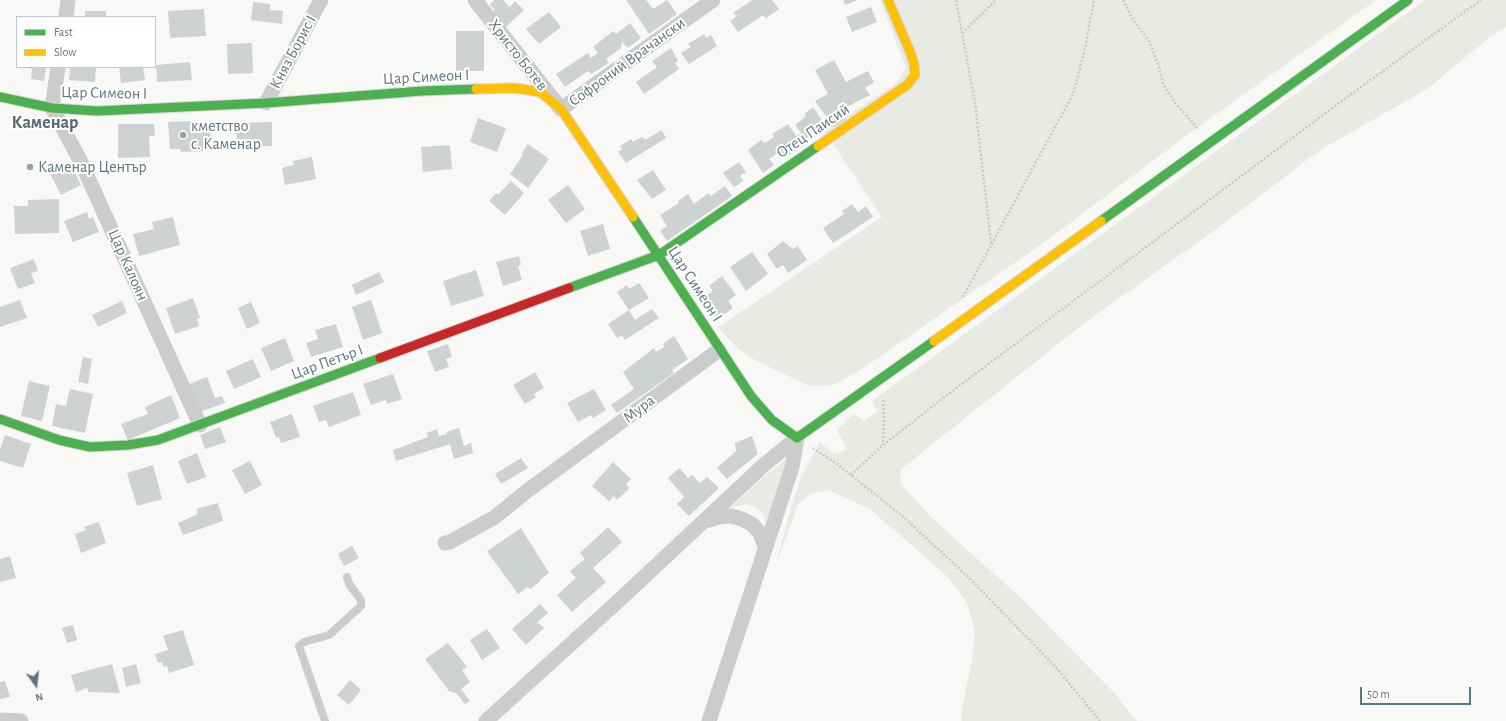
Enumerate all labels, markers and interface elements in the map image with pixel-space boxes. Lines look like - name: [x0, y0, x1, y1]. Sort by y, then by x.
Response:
- street label: Княз Борис I: [266, 12, 320, 92]
- street label: Софроний Врачански: [565, 13, 689, 111]
- street label: Христо Ботев: [484, 15, 552, 95]
- legend: [16, 16, 156, 68]
- text: Fast: [54, 26, 73, 38]
- text: Slow: [54, 46, 76, 58]
- street label: Цар Симеон I: [382, 65, 470, 89]
- street label: Цар Симеон I: [61, 83, 147, 103]
- street label: Отец Паисий: [773, 100, 853, 162]
- district label: Каменар: [12, 112, 78, 134]
- place label: кметство с. Каменар: [191, 116, 261, 154]
- marker: кметство с. Каменар: [178, 130, 188, 140]
- place label: Каменар Център: [38, 157, 147, 177]
- marker: Каменар Център: [25, 162, 35, 172]
- street label: Цар Калоян: [104, 226, 152, 304]
- street label: Цар Симеон I: [663, 243, 727, 325]
- street label: Цар Петър I: [288, 340, 366, 384]
- street label: Мура: [619, 391, 659, 427]
- north arrow: [16, 665, 56, 705]
- scale bar: [1362, 679, 1473, 705]
- text: 50 m: [1367, 688, 1390, 700]
- text: N: [34, 691, 44, 703]

